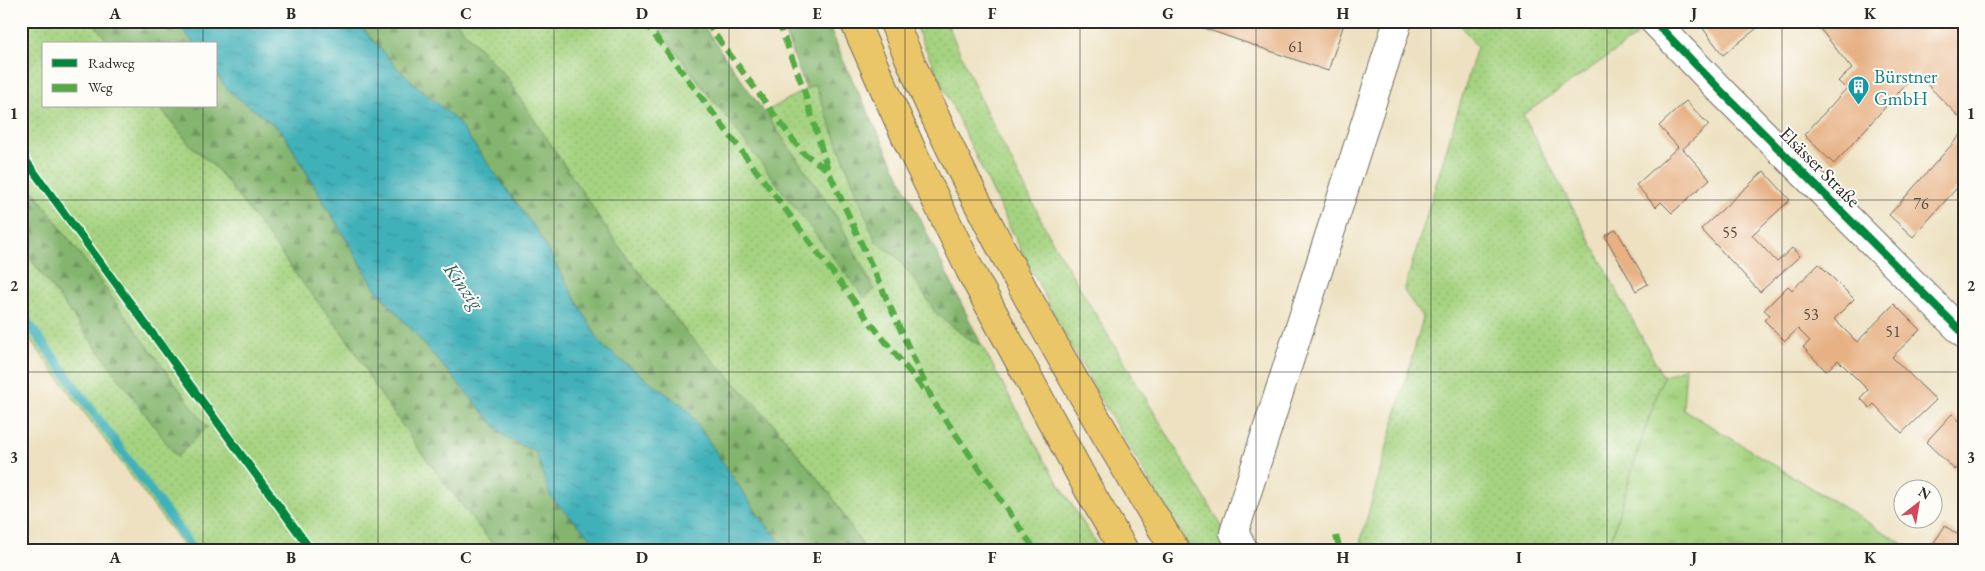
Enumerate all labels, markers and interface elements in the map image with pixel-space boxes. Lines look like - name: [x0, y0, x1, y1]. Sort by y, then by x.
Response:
- text: A: [108, 3, 121, 24]
- text: B: [286, 3, 296, 24]
- text: C: [460, 3, 472, 24]
- text: D: [636, 3, 648, 24]
- text: E: [812, 3, 822, 24]
- text: F: [988, 3, 997, 24]
- text: G: [1162, 3, 1174, 24]
- text: H: [1337, 3, 1350, 24]
- text: I: [1516, 3, 1522, 24]
- text: J: [1689, 3, 1697, 24]
- text: K: [1864, 3, 1877, 24]
- house number: 61: [1288, 36, 1304, 57]
- legend: [42, 42, 218, 108]
- text: Radweg: [88, 53, 135, 72]
- place label: Bürstner GmbH: [1874, 64, 1938, 111]
- building icon: Bürstner GmbH: [1846, 75, 1870, 106]
- text: Weg: [88, 77, 113, 96]
- text: 1: [10, 103, 18, 124]
- text: 1: [1967, 103, 1975, 124]
- street label: Elsässer Straße: [1774, 121, 1866, 213]
- house number: 76: [1913, 193, 1929, 214]
- house number: 55: [1722, 222, 1738, 243]
- water label: Kinzig: [437, 256, 490, 315]
- text: 2: [10, 275, 19, 296]
- text: 2: [1967, 275, 1976, 296]
- house number: 53: [1803, 304, 1819, 325]
- house number: 51: [1885, 321, 1901, 342]
- text: 3: [10, 447, 18, 468]
- text: 3: [1967, 447, 1975, 468]
- north arrow: [1892, 478, 1942, 528]
- text: N: [1915, 482, 1935, 504]
- text: A: [108, 547, 121, 568]
- text: B: [286, 547, 296, 568]
- text: C: [460, 547, 472, 568]
- text: D: [636, 547, 648, 568]
- text: E: [812, 547, 822, 568]
- text: F: [988, 547, 997, 568]
- text: G: [1162, 547, 1174, 568]
- text: H: [1337, 547, 1350, 568]
- text: I: [1516, 547, 1522, 568]
- text: J: [1689, 547, 1697, 568]
- text: K: [1864, 547, 1877, 568]

